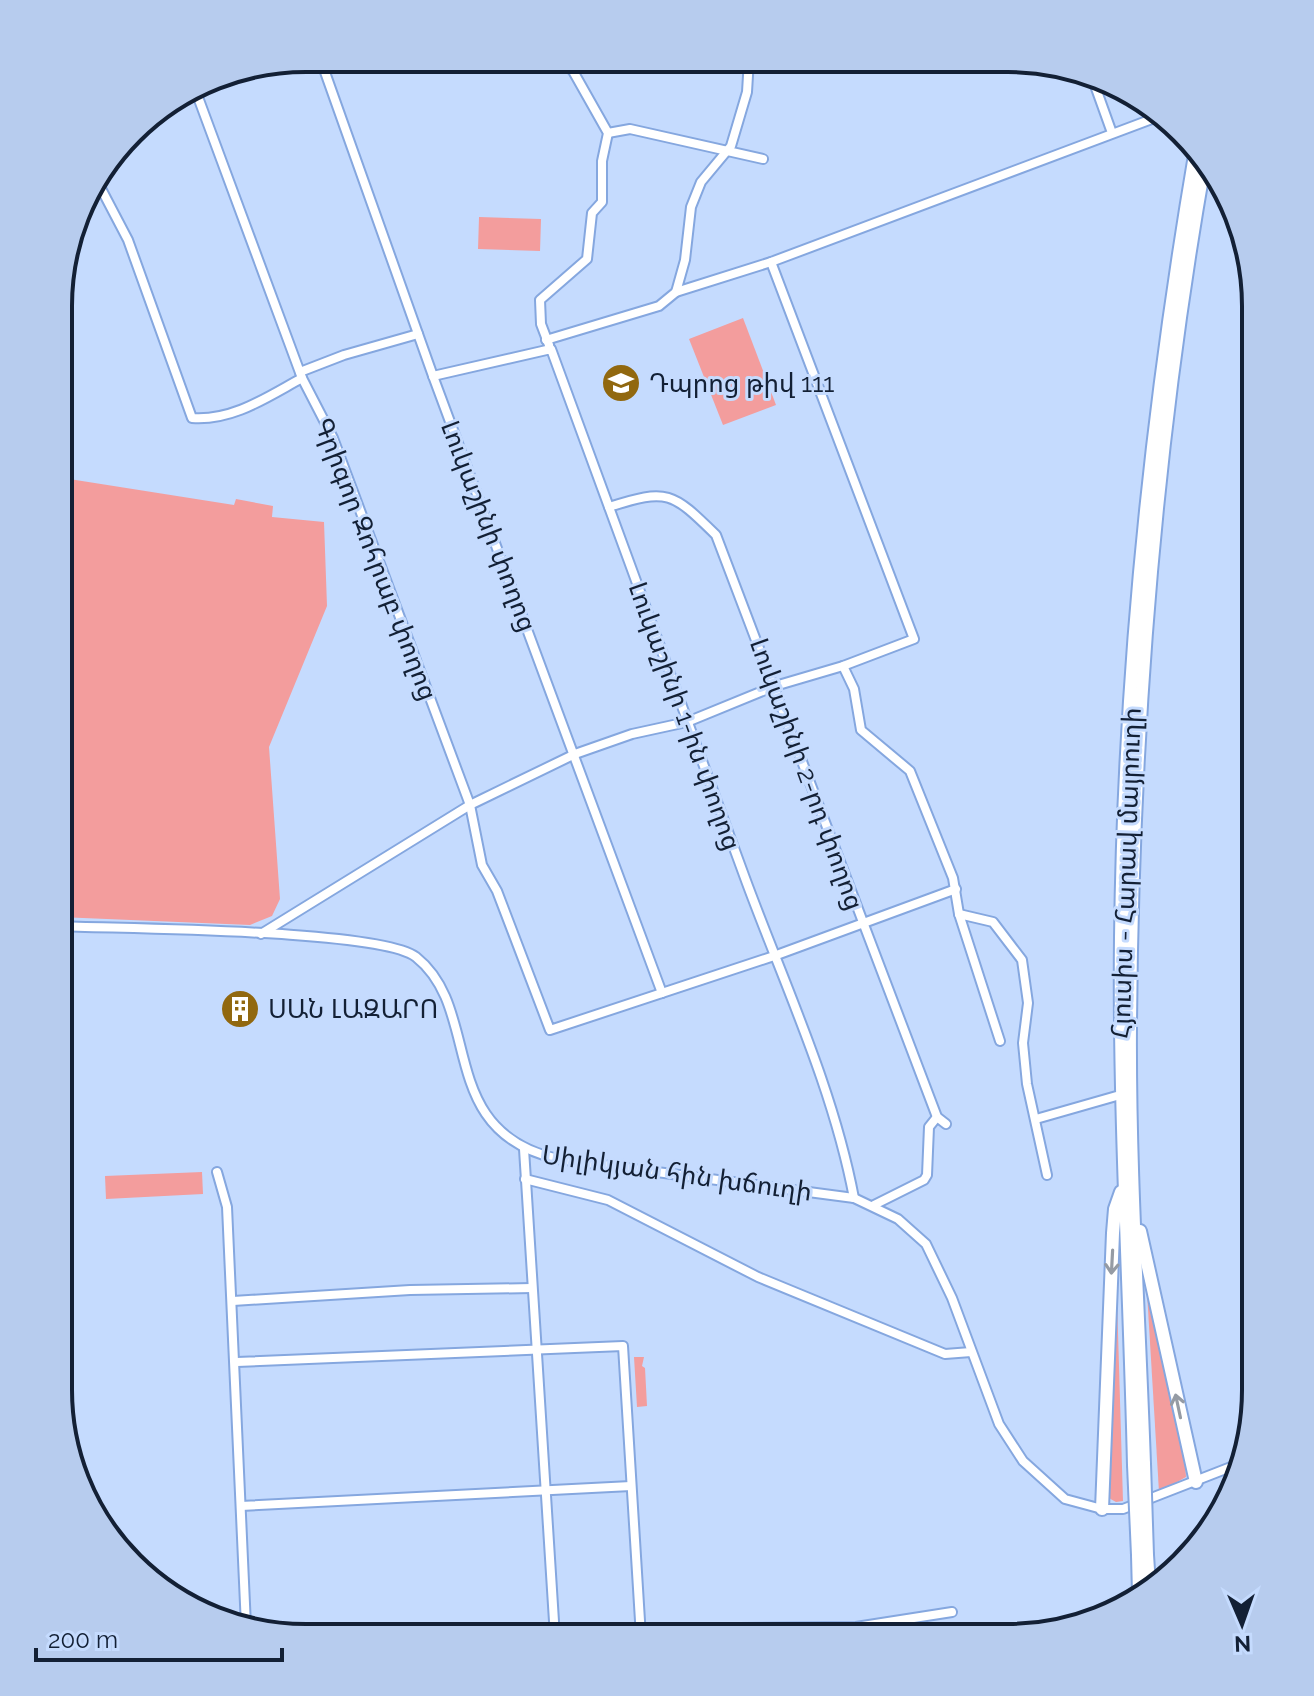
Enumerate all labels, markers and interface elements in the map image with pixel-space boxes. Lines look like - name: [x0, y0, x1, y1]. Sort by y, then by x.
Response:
- school or university icon: Դպրոց թիվ 111: [600, 362, 642, 404]
- place label: Դպրոց թիվ 111: [649, 368, 834, 398]
- street label: Գրիգոր Զոհրաբ փողոց: [308, 414, 444, 704]
- street label: Լուկաշինի փողոց: [435, 416, 543, 636]
- street label: Լուկաշինի 1-ին փողոց: [623, 578, 747, 854]
- street label: Լուկաշինի 2-րդ փողոց: [744, 634, 870, 914]
- street label: Հյուսիս - Հարավ մայրուղի: [1105, 707, 1147, 1039]
- building icon: ՍԱՆ ԼԱԶԱՐՈ: [219, 988, 261, 1030]
- place label: ՍԱՆ ԼԱԶԱՐՈ: [268, 994, 438, 1024]
- street label: Սիլիկյան հին խճուղի: [540, 1139, 814, 1207]
- one-way arrow: [1104, 1248, 1119, 1275]
- one-way arrow: [1170, 1393, 1185, 1419]
- north arrow: [1202, 1584, 1282, 1664]
- scale bar: [36, 1612, 282, 1662]
- text: 200 m: [48, 1625, 118, 1654]
- text: N: [1234, 1631, 1252, 1657]

